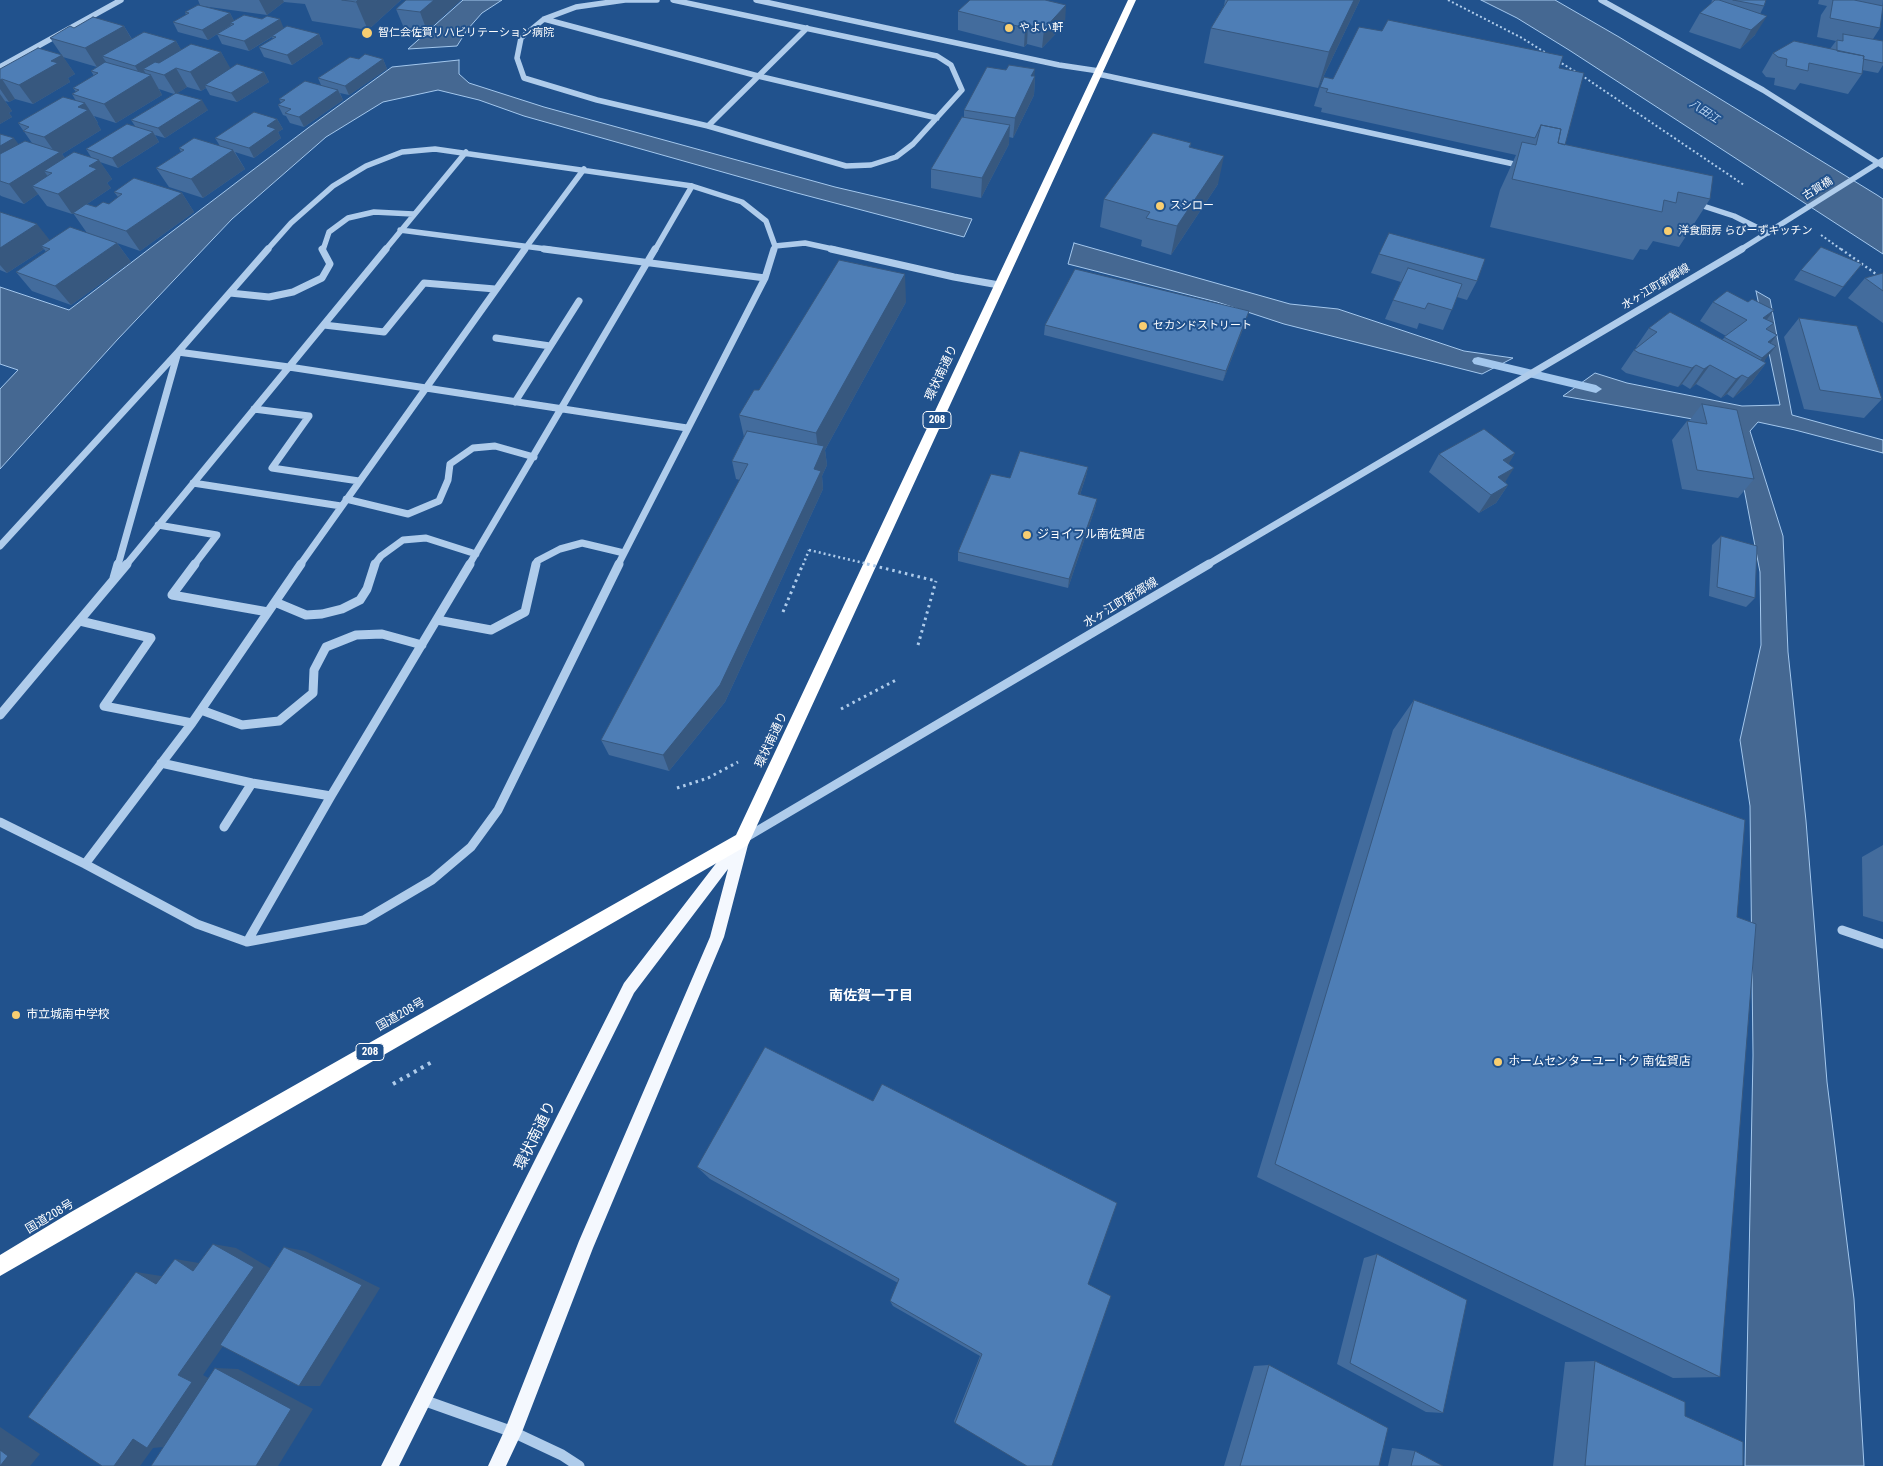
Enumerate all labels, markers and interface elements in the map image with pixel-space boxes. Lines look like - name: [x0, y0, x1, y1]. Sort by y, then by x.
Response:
- place label: やよい軒: [1019, 21, 1063, 35]
- marker: やよい軒: [1003, 22, 1015, 34]
- marker: 智仁会佐賀リハビリテーション病院: [360, 26, 374, 40]
- place label: 智仁会佐賀リハビリテーション病院: [378, 26, 554, 40]
- water label: 八田江: [1687, 97, 1721, 127]
- street label: 古賀橋: [1801, 175, 1835, 203]
- place label: スシロー: [1170, 199, 1214, 213]
- marker: スシロー: [1154, 200, 1166, 212]
- place label: 洋食厨房 らびーずキッチン: [1678, 224, 1813, 238]
- marker: 洋食厨房 らびーずキッチン: [1662, 225, 1674, 237]
- street label: 水ヶ江町新郷線: [1620, 262, 1692, 312]
- place label: セカンドストリート: [1153, 319, 1252, 333]
- marker: セカンドストリート: [1137, 320, 1149, 332]
- street label: 環状南通り: [923, 343, 961, 403]
- road number: 208: [923, 412, 951, 428]
- place label: ジョイフル南佐賀店: [1037, 528, 1145, 542]
- marker: ジョイフル南佐賀店: [1021, 529, 1033, 541]
- street label: 水ヶ江町新郷線: [1081, 575, 1161, 631]
- street label: 環状南通り: [753, 710, 791, 770]
- district label: 南佐賀一丁目: [829, 988, 913, 1004]
- street label: 国道208号: [374, 995, 428, 1035]
- place label: 市立城南中学校: [26, 1008, 110, 1022]
- marker: 市立城南中学校: [10, 1009, 22, 1021]
- road number: 208: [356, 1044, 384, 1060]
- place label: ホームセンターユートク 南佐賀店: [1508, 1055, 1691, 1069]
- marker: ホームセンターユートク 南佐賀店: [1492, 1056, 1504, 1068]
- street label: 環状南通り: [511, 1098, 561, 1174]
- street label: 国道208号: [23, 1197, 77, 1237]

